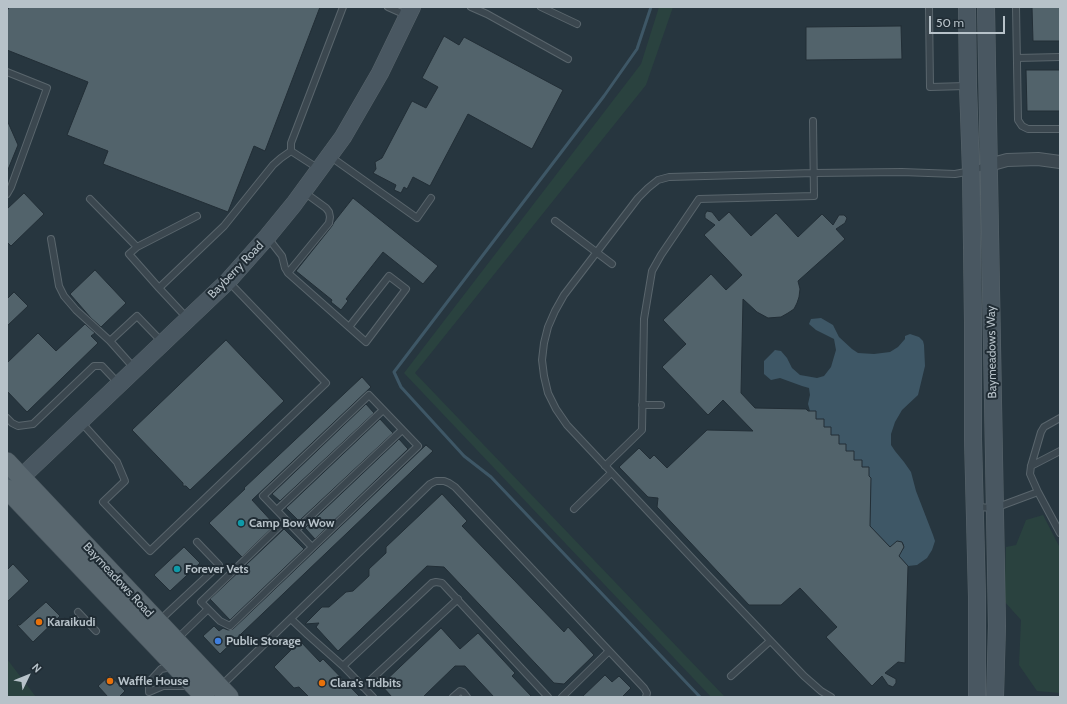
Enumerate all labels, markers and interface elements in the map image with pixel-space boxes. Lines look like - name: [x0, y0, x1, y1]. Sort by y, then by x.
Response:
- scale bar: [931, 8, 1007, 34]
- text: 50 m: [936, 15, 964, 30]
- street label: Bayberry Road: [205, 238, 267, 302]
- street label: Baymeadows Way: [984, 305, 1000, 399]
- place label: Camp Bow Wow: [249, 516, 335, 530]
- marker: Camp Bow Wow: [236, 518, 246, 528]
- street label: Baymeadows Road: [80, 540, 156, 620]
- place label: Forever Vets: [185, 562, 249, 576]
- marker: Forever Vets: [172, 564, 182, 574]
- place label: Karaikudi: [47, 615, 95, 629]
- marker: Karaikudi: [34, 617, 44, 627]
- place label: Public Storage: [226, 634, 301, 648]
- marker: Public Storage: [213, 636, 223, 646]
- north arrow: [8, 656, 48, 696]
- text: N: [29, 660, 45, 675]
- place label: Waffle House: [118, 674, 188, 688]
- marker: Waffle House: [105, 676, 115, 686]
- place label: Clara's Tidbits: [330, 676, 401, 690]
- marker: Clara's Tidbits: [317, 678, 327, 688]

